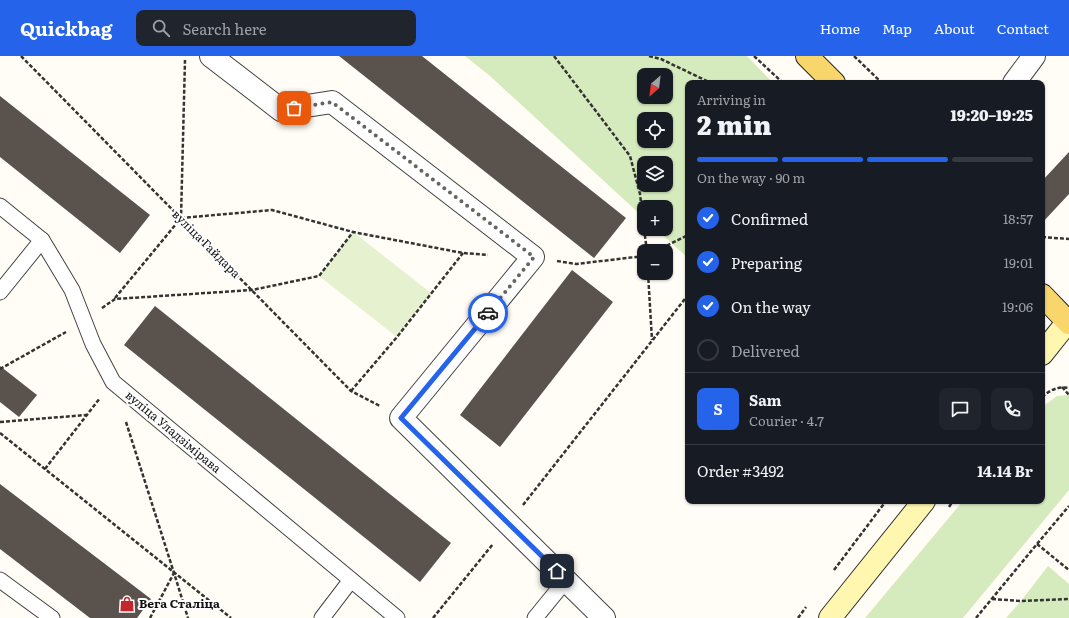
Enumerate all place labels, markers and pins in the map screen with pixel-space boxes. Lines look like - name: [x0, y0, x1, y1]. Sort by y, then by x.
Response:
- pin: [277, 91, 311, 125]
- pin: [540, 554, 574, 588]
- place label: Вега Сталіца: [139, 594, 220, 612]
- shop icon: Вега Сталіца: [118, 595, 136, 613]

